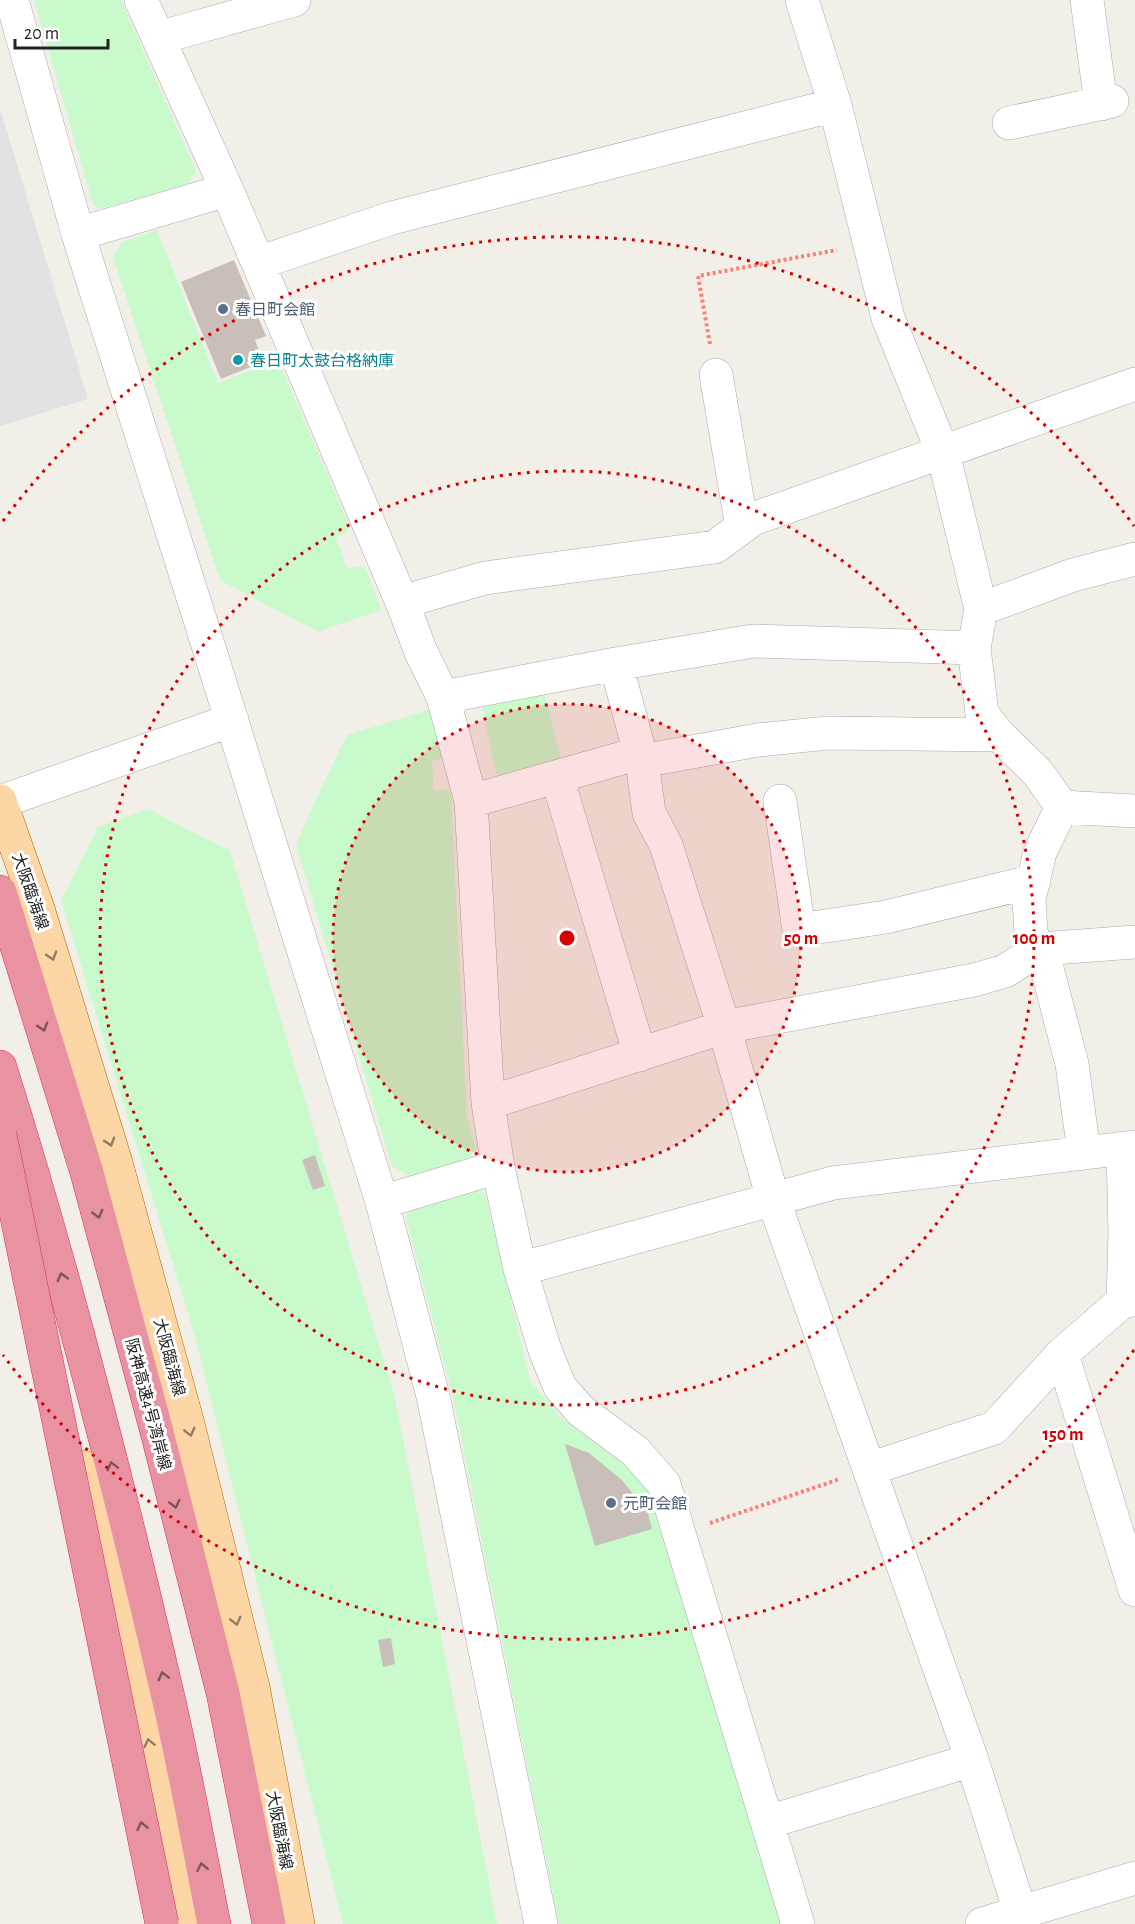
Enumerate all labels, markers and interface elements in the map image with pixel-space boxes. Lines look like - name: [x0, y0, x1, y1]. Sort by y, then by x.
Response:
- scale bar: [15, 12, 108, 50]
- text: 20 m: [24, 25, 59, 43]
- place label: 春日町会館: [235, 301, 315, 318]
- marker: 春日町会館: [216, 302, 230, 316]
- place label: 春日町太鼓台格納庫: [250, 352, 394, 369]
- marker: 春日町太鼓台格納庫: [231, 353, 245, 367]
- street label: 大阪臨海線: [9, 851, 52, 932]
- centre of rings: [557, 928, 577, 948]
- text: 50 m: [784, 930, 818, 948]
- text: 100 m: [1013, 930, 1055, 948]
- one-way arrow: [45, 950, 57, 961]
- one-way arrow: [36, 1021, 48, 1032]
- one-way arrow: [103, 1136, 115, 1147]
- one-way arrow: [91, 1209, 104, 1219]
- one-way arrow: [57, 1272, 69, 1283]
- street label: 大阪臨海線: [151, 1316, 188, 1398]
- street label: 阪神高速4号湾岸線: [123, 1336, 174, 1472]
- one-way arrow: [182, 1426, 195, 1436]
- text: 150 m: [1043, 1426, 1083, 1444]
- one-way arrow: [107, 1461, 120, 1471]
- marker: 元町会館: [604, 1496, 618, 1510]
- place label: 元町会館: [623, 1496, 687, 1512]
- one-way arrow: [168, 1499, 181, 1509]
- one-way arrow: [229, 1616, 242, 1626]
- one-way arrow: [158, 1671, 171, 1681]
- one-way arrow: [144, 1739, 157, 1749]
- street label: 大阪臨海線: [264, 1789, 295, 1871]
- one-way arrow: [136, 1821, 149, 1831]
- one-way arrow: [196, 1862, 209, 1872]

